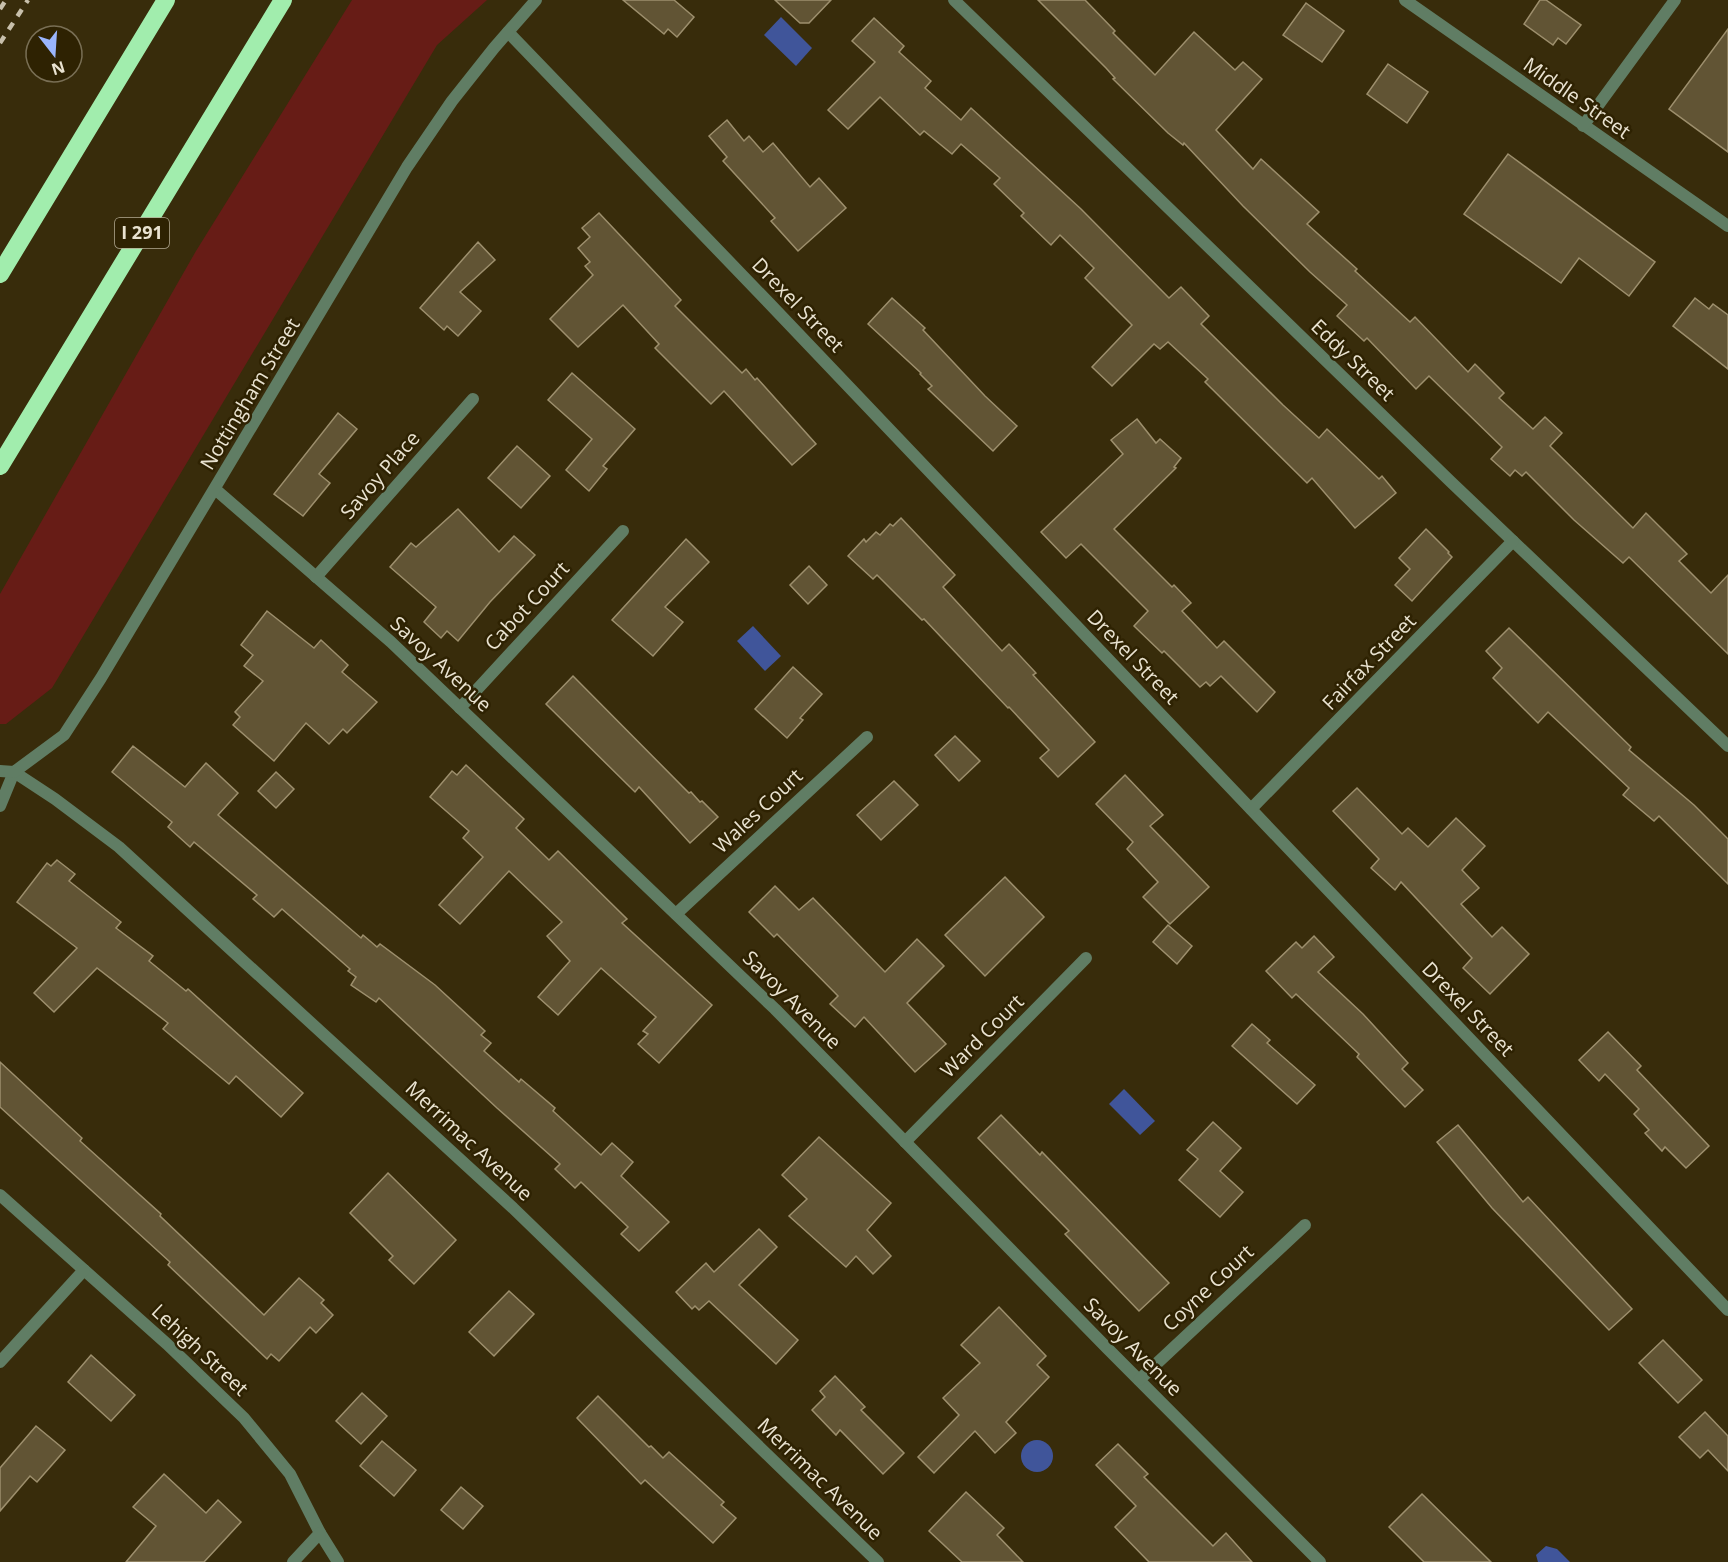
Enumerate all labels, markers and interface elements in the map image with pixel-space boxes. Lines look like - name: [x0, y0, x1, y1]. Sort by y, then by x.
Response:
- north arrow: [24, 24, 84, 84]
- street label: Middle Street: [1518, 51, 1636, 144]
- text: N: [49, 56, 68, 81]
- road number: I 291: [115, 218, 169, 248]
- street label: Drexel Street: [746, 251, 850, 358]
- street label: Nottingham Street: [194, 313, 306, 475]
- street label: Eddy Street: [1306, 313, 1401, 406]
- street label: Savoy Place: [334, 425, 425, 524]
- street label: Cabot Court: [478, 555, 575, 656]
- street label: Drexel Street: [1081, 603, 1185, 710]
- street label: Fairfax Street: [1316, 608, 1421, 716]
- street label: Savoy Avenue: [385, 610, 498, 717]
- street label: Wales Court: [707, 762, 808, 859]
- street label: Savoy Avenue: [737, 945, 847, 1055]
- street label: Drexel Street: [1416, 955, 1520, 1062]
- street label: Ward Court: [934, 988, 1029, 1083]
- street label: Merrimac Avenue: [400, 1075, 539, 1207]
- street label: Coyne Court: [1156, 1238, 1259, 1337]
- street label: Savoy Avenue: [1078, 1292, 1188, 1402]
- street label: Lehigh Street: [146, 1298, 255, 1402]
- street label: Merrimac Avenue: [752, 1412, 889, 1546]

